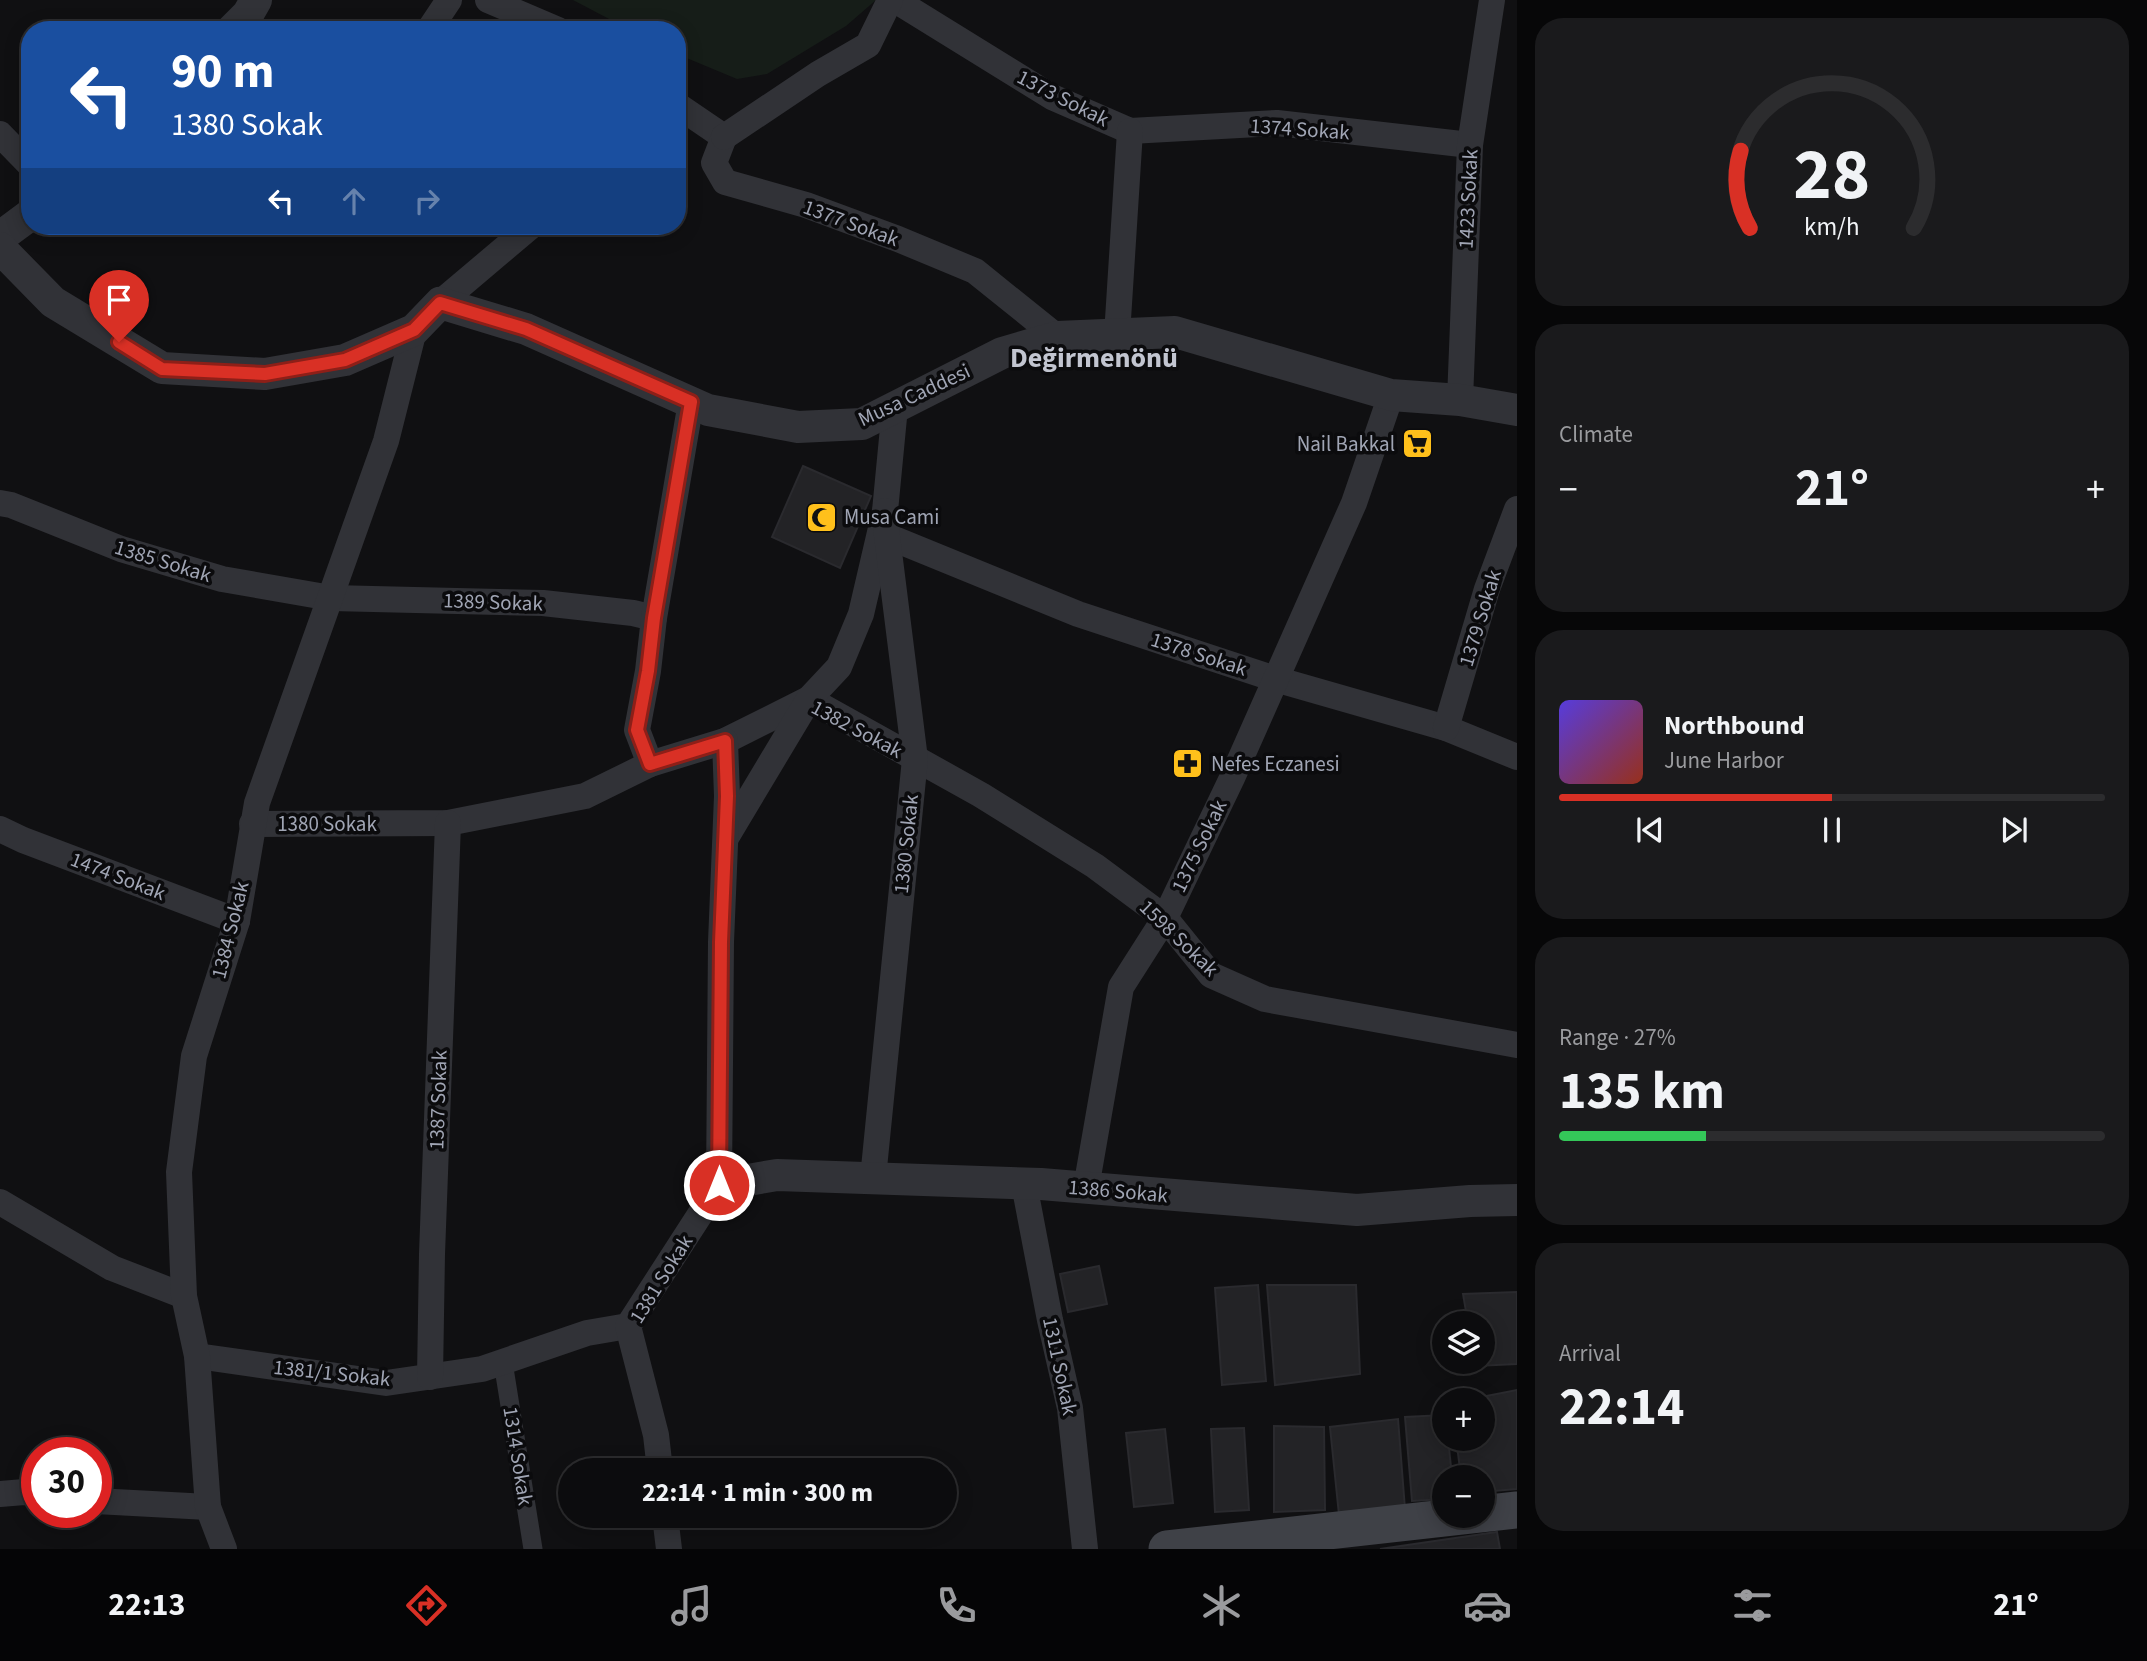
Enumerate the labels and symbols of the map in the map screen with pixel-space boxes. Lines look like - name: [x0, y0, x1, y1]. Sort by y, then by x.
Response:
- street label: 1373 Sokak: [1012, 62, 1115, 134]
- street label: 1374 Sokak: [1249, 111, 1351, 147]
- street label: 1423 Sokak: [1450, 148, 1486, 250]
- street label: 1377 Sokak: [799, 192, 904, 254]
- pin: [89, 270, 149, 342]
- district label: Değirmenönü: [1010, 338, 1178, 378]
- street label: Musa Caddesi: [853, 356, 975, 434]
- supermarket icon: Nail Bakkal: [1401, 427, 1435, 461]
- place label: Nail Bakkal: [1297, 429, 1395, 459]
- mosque icon: Musa Cami: [804, 500, 838, 534]
- place label: Musa Cami: [844, 502, 939, 532]
- street label: 1385 Sokak: [111, 532, 216, 590]
- street label: 1379 Sokak: [1451, 565, 1509, 670]
- street label: 1389 Sokak: [443, 585, 544, 619]
- street label: 1378 Sokak: [1147, 624, 1252, 684]
- street label: 1382 Sokak: [806, 692, 909, 766]
- pharmacy icon: Nefes Eczanesi: [1171, 747, 1205, 781]
- place label: Nefes Eczanesi: [1211, 749, 1340, 779]
- street label: 1380 Sokak: [886, 792, 926, 895]
- street label: 1375 Sokak: [1164, 794, 1235, 897]
- street label: 1380 Sokak: [277, 809, 377, 839]
- street label: 1474 Sokak: [66, 844, 170, 908]
- street label: 1384 Sokak: [203, 877, 257, 982]
- street label: 1598 Sokak: [1133, 893, 1226, 984]
- street label: 1387 Sokak: [421, 1049, 455, 1150]
- position arrow: [682, 1148, 756, 1222]
- street label: 1386 Sokak: [1067, 1172, 1170, 1210]
- street label: 1381 Sokak: [622, 1228, 700, 1329]
- street label: 1311 Sokak: [1035, 1314, 1085, 1418]
- street label: 1381/1 Sokak: [272, 1352, 393, 1394]
- street label: 1314 Sokak: [495, 1404, 541, 1508]
- speed limit sign: 30: [21, 1437, 112, 1528]

